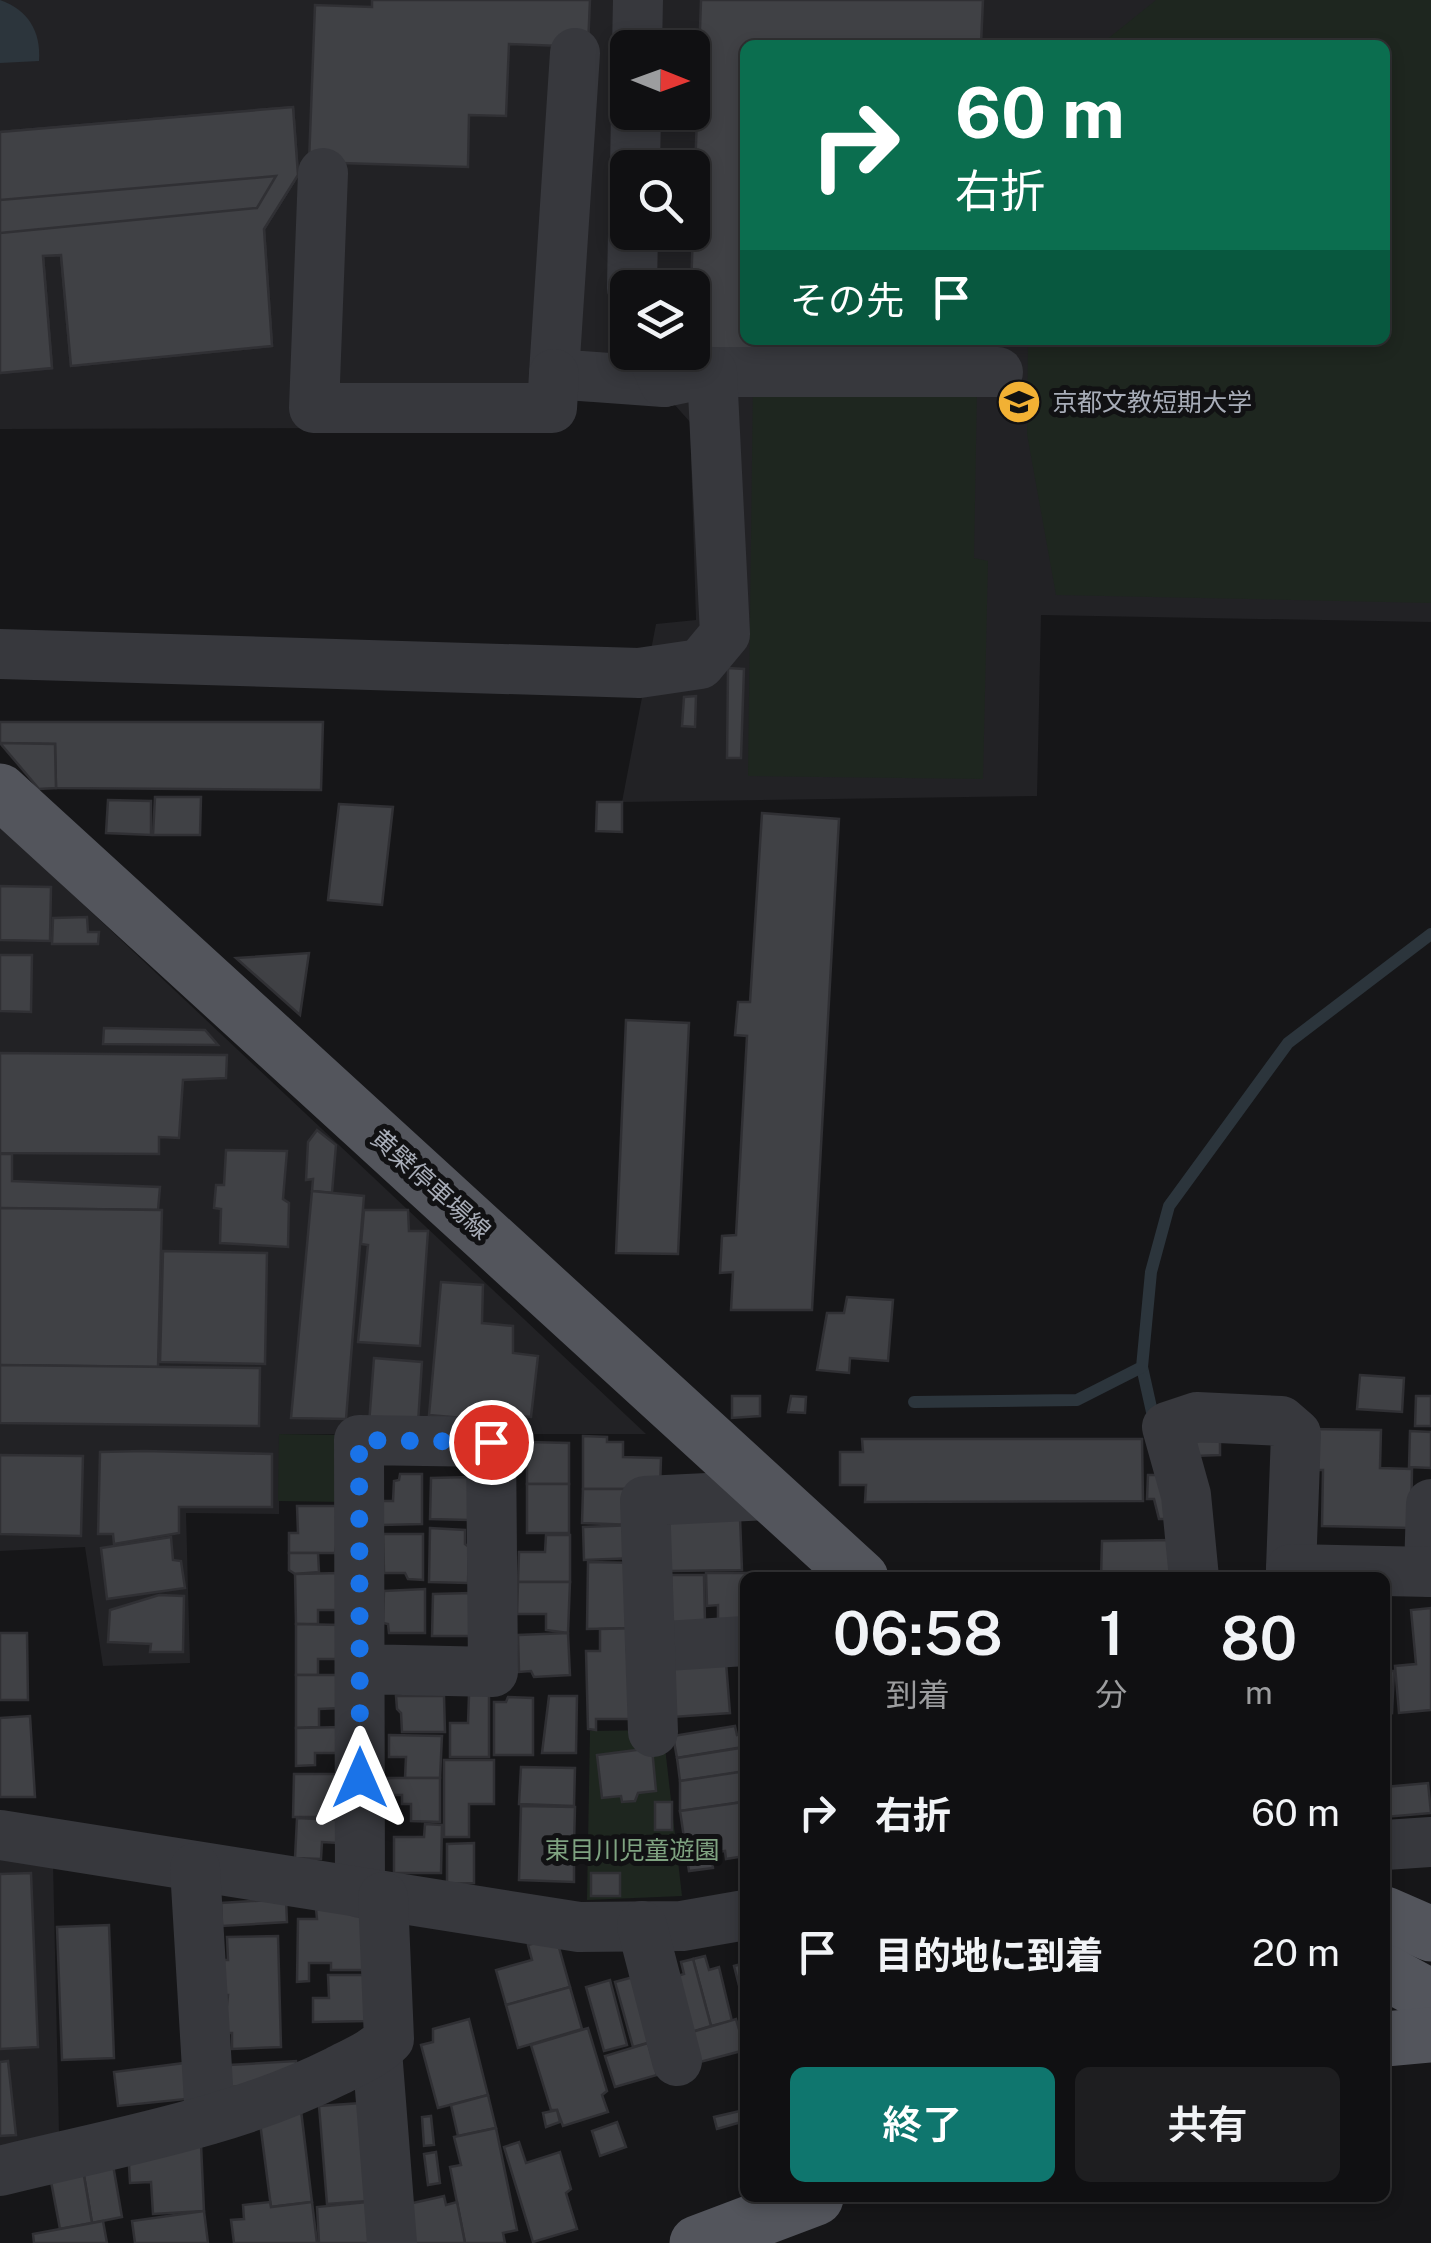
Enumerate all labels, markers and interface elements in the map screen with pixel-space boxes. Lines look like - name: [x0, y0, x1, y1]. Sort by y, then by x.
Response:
- north arrow: [610, 30, 710, 130]
- map controls: [610, 30, 710, 370]
- text: 60 m: [955, 71, 1125, 154]
- icon: right: [790, 80, 920, 210]
- button: search: [610, 150, 710, 250]
- text: 右折: [955, 164, 1045, 217]
- button: layers: [610, 270, 710, 370]
- icon: arrive: [924, 270, 979, 325]
- text: その先: [790, 278, 904, 323]
- school or university icon: 京都文教短期大学: [996, 379, 1042, 425]
- place label: 京都文教短期大学: [1052, 387, 1252, 417]
- street label: 黄檗停車場線: [365, 1123, 497, 1245]
- pin: [449, 1400, 534, 1485]
- icon: arrive: [464, 1415, 519, 1470]
- text: 06:58: [833, 1598, 1003, 1669]
- text: 1: [1099, 1598, 1124, 1669]
- text: 80: [1220, 1603, 1297, 1674]
- text: m: [1245, 1674, 1273, 1711]
- text: 到着: [886, 1676, 950, 1713]
- text: 分: [1096, 1676, 1128, 1713]
- position arrow: [308, 1726, 412, 1830]
- icon: right: [790, 1785, 845, 1840]
- text: 60 m: [1251, 1790, 1340, 1835]
- text: 右折: [875, 1793, 951, 1838]
- park label: 東目川児童遊園: [544, 1835, 720, 1865]
- icon: arrive: [790, 1925, 845, 1980]
- text: 20 m: [1252, 1930, 1340, 1975]
- text: 目的地に到着: [875, 1933, 1103, 1978]
- button: 終了: [790, 2067, 1055, 2182]
- button: 共有: [1075, 2067, 1340, 2182]

